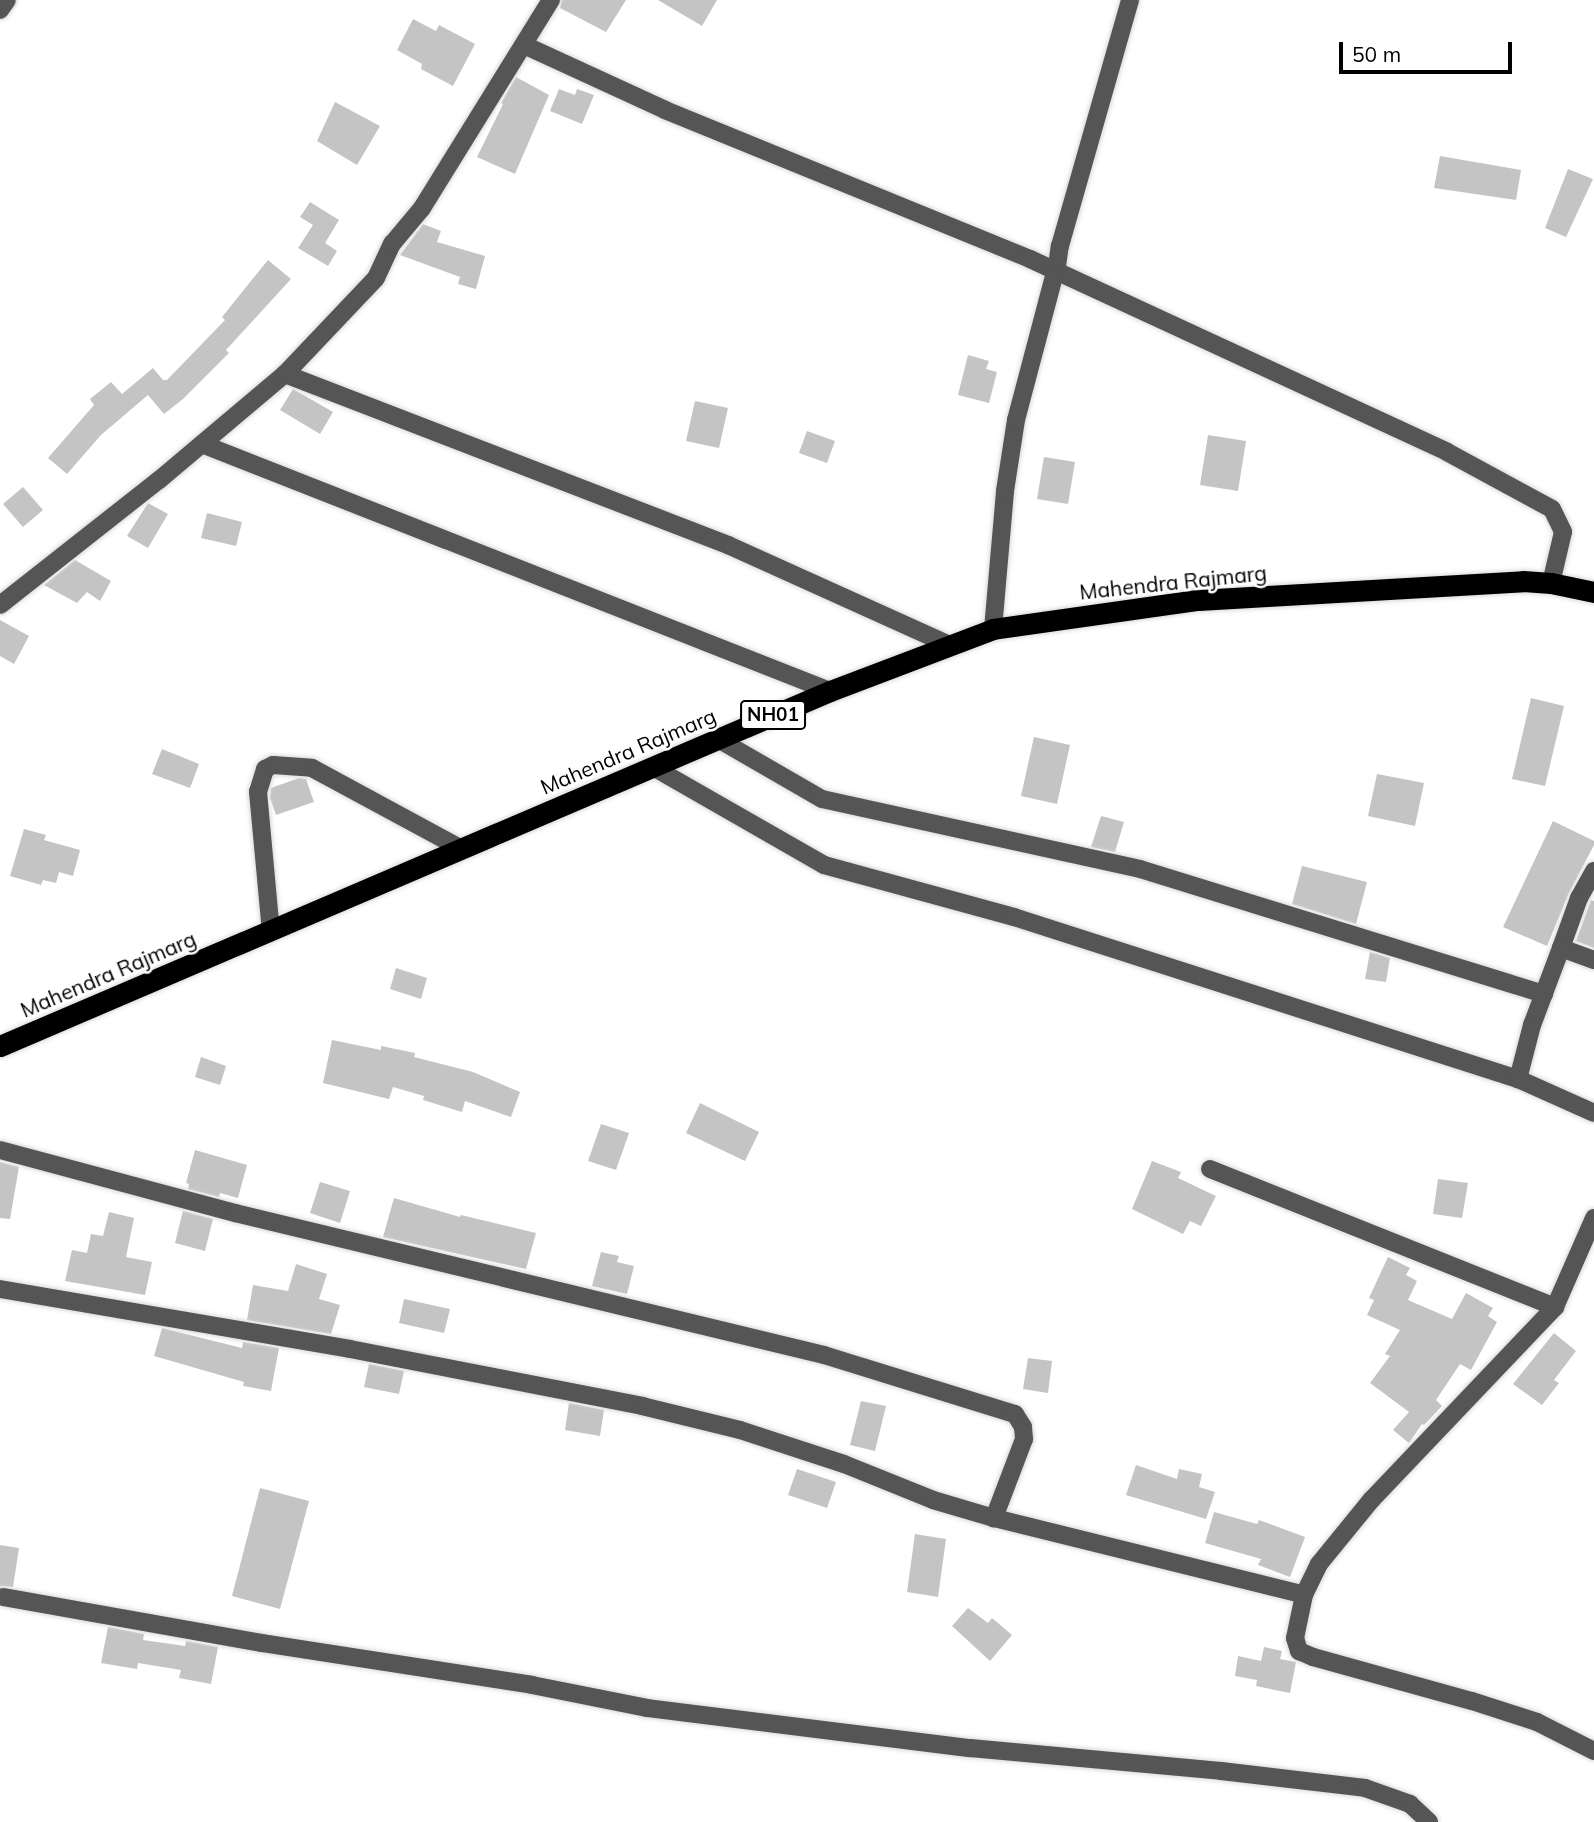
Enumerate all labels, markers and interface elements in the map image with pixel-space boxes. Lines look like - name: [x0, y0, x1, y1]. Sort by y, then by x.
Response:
- scale bar: [1342, 28, 1515, 72]
- text: 50 m: [1352, 41, 1401, 67]
- street label: Mahendra Rajmarg: [1078, 560, 1268, 604]
- road number: NH01: [740, 700, 806, 730]
- street label: Mahendra Rajmarg: [536, 703, 720, 799]
- street label: Mahendra Rajmarg: [16, 926, 200, 1022]

